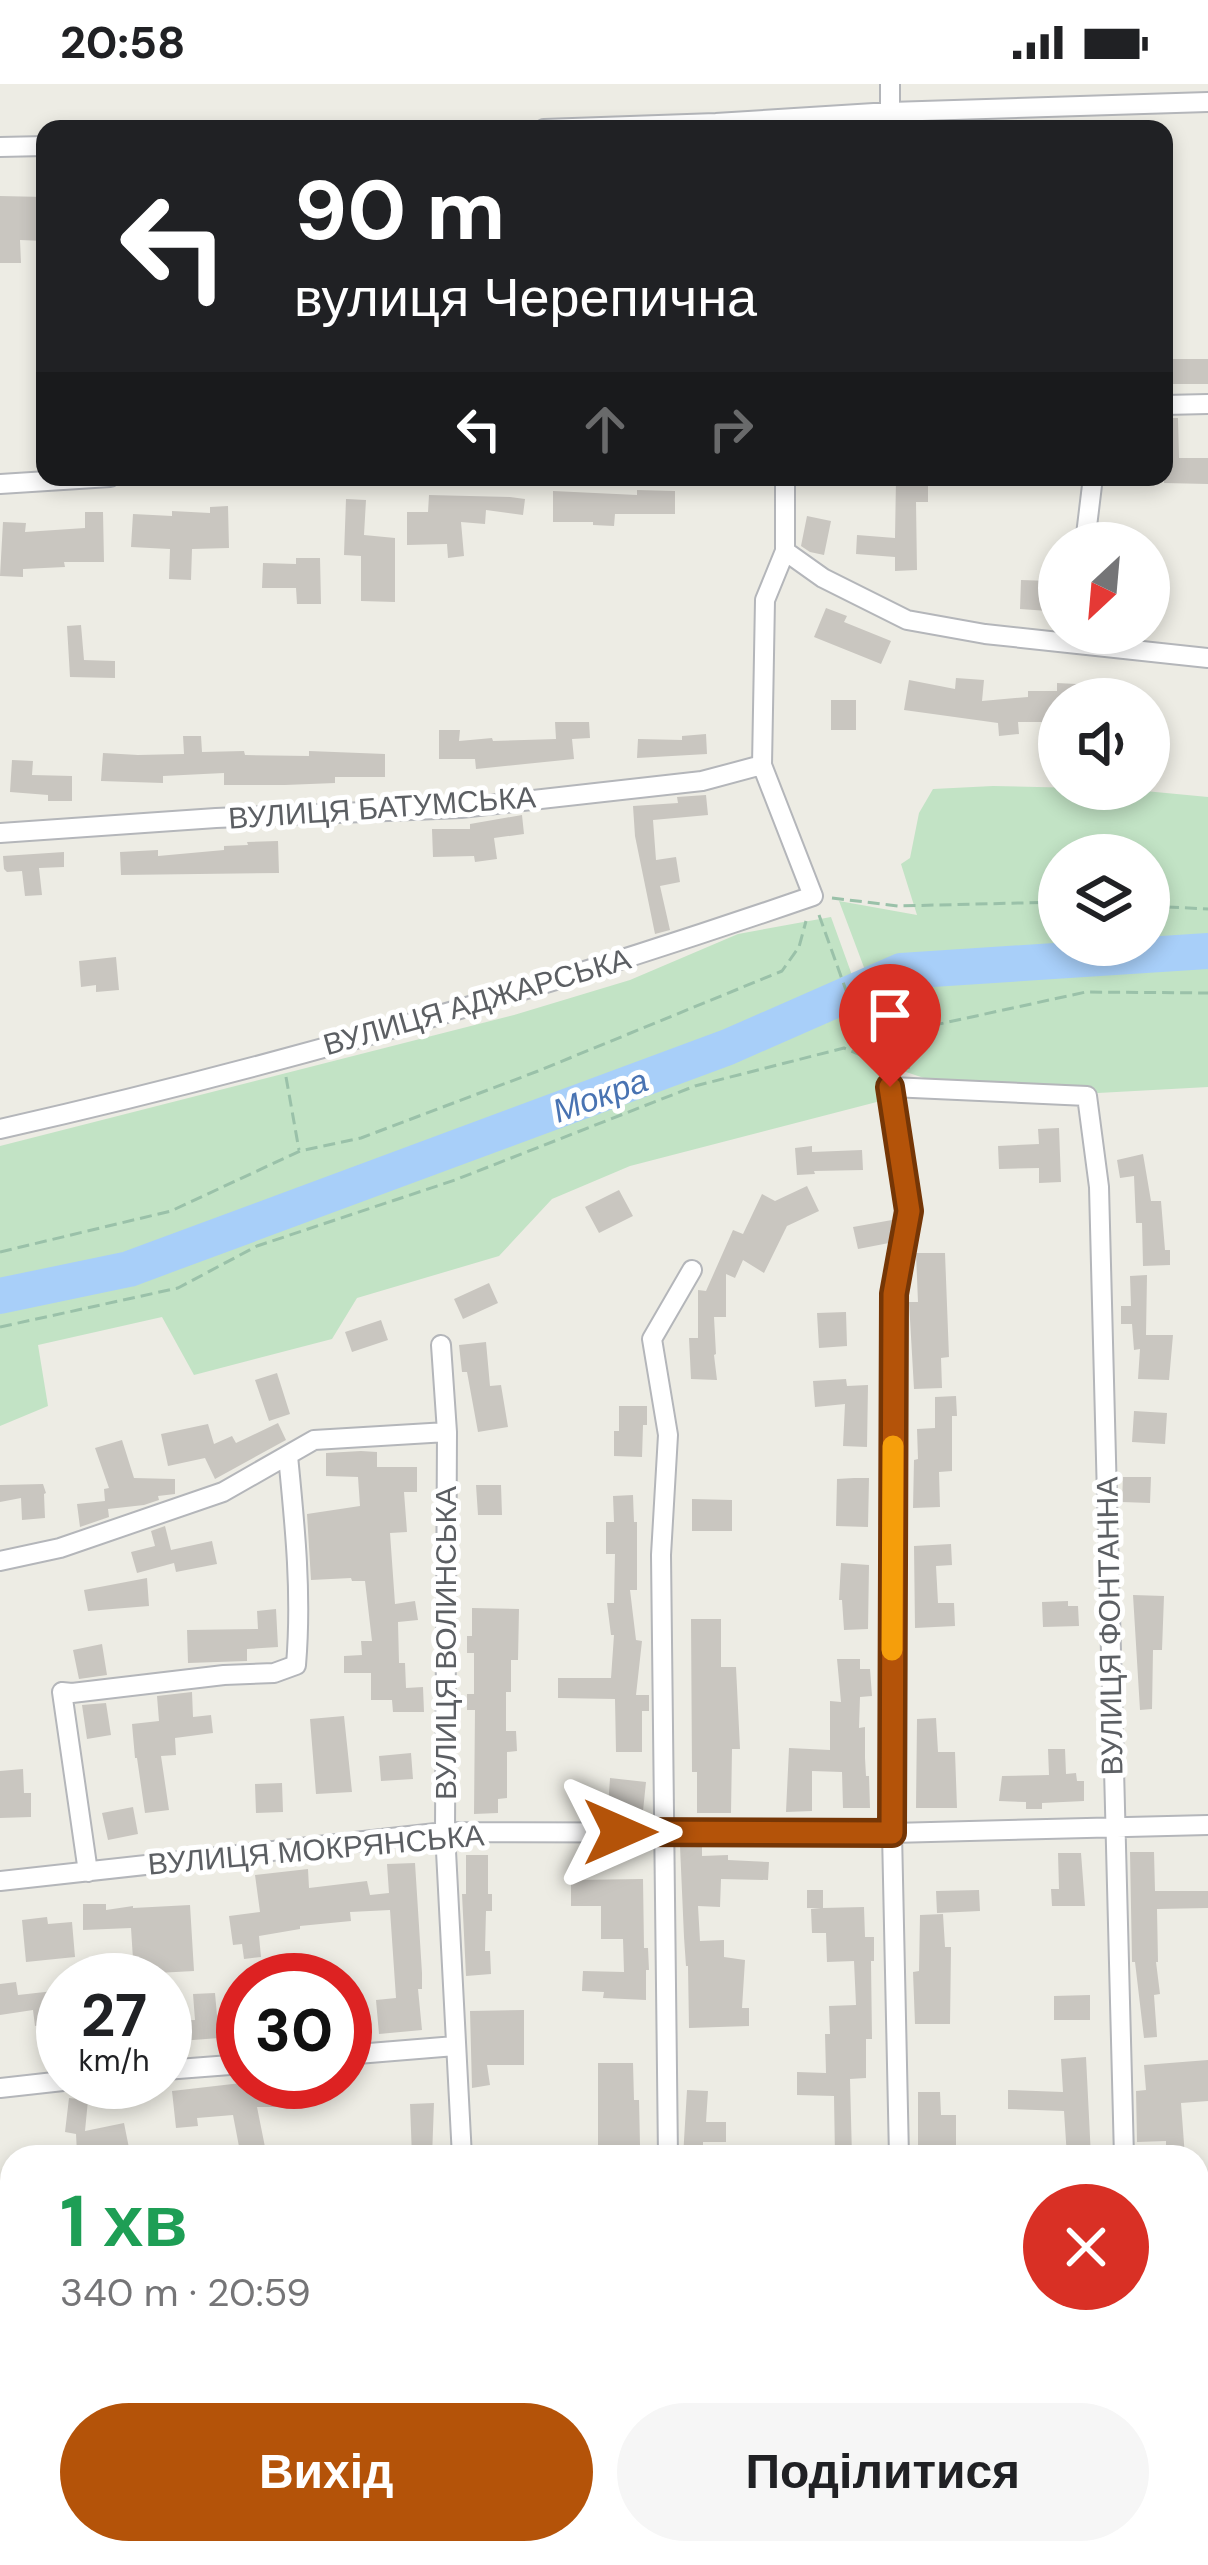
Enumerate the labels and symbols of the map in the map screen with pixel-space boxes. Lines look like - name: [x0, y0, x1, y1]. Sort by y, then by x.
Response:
- north arrow: [1038, 522, 1170, 654]
- street label: ВУЛИЦЯ БАТУМСЬКА: [227, 777, 537, 838]
- street label: ВУЛИЦЯ АДЖАРСЬКА: [319, 939, 635, 1064]
- pin: [839, 964, 941, 1087]
- water label: Мокра: [547, 1058, 654, 1132]
- street label: ВУЛИЦЯ ФОНТАННА: [1087, 1476, 1132, 1776]
- street label: ВУЛИЦЯ ВОЛИНСЬКА: [426, 1486, 465, 1800]
- position arrow: [557, 1769, 683, 1895]
- street label: ВУЛИЦЯ МОКРЯНСЬКА: [146, 1815, 486, 1884]
- speed limit sign: 30: [216, 1953, 372, 2109]

